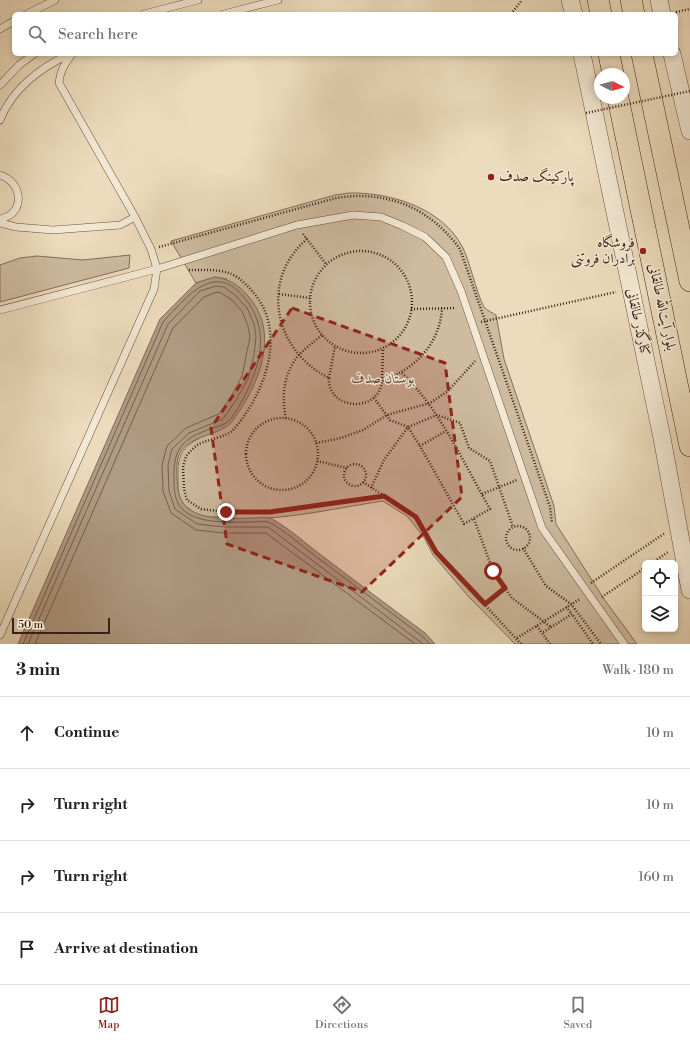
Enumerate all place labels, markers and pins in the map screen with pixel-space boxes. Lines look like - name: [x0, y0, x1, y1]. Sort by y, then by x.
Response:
- place label: پارکینگ صدف: [499, 167, 575, 187]
- marker: پارکینگ صدف: [486, 172, 496, 182]
- place label: فروشگاه برادران فروتنی: [571, 233, 636, 268]
- marker: فروشگاه برادران فروتنی: [638, 246, 648, 256]

